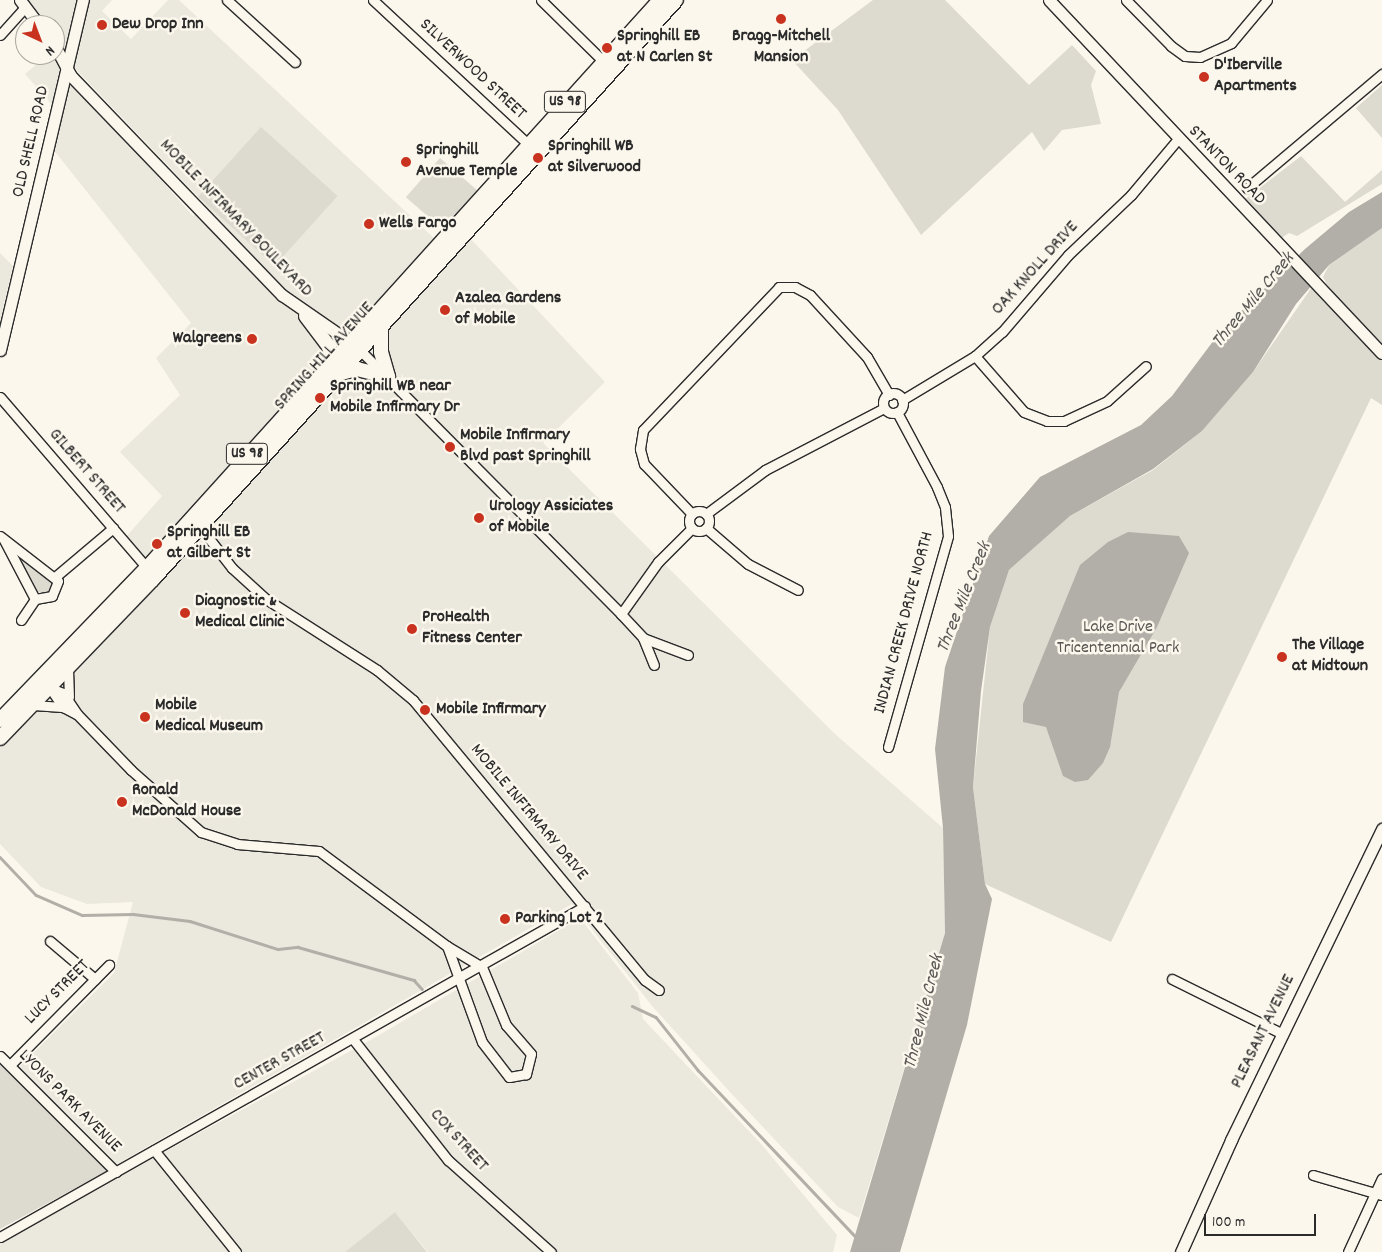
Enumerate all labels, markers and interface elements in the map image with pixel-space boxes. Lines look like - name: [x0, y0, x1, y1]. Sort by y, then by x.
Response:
- marker: Bragg-Mitchell Mansion: [775, 13, 787, 25]
- place label: Dew Drop Inn: [112, 14, 204, 36]
- north arrow: [15, 15, 65, 65]
- street label: SILVERWOOD STREET: [414, 15, 530, 125]
- marker: Dew Drop Inn: [96, 19, 108, 31]
- place label: Springhill EB at N Carlen St: [617, 27, 712, 70]
- place label: Bragg-Mitchell Mansion: [732, 27, 830, 70]
- text: N: [40, 41, 59, 60]
- marker: Springhill EB at N Carlen St: [601, 42, 613, 54]
- place label: D'Iberville Apartments: [1214, 56, 1297, 98]
- marker: D'Iberville Apartments: [1198, 71, 1210, 83]
- street label: OLD SHELL ROAD: [9, 84, 55, 200]
- road number: US 98: [544, 88, 586, 115]
- street label: STANTON ROAD: [1183, 122, 1269, 210]
- street label: MOBILE INFIRMARY BOULEVARD: [154, 136, 316, 302]
- place label: Springhill WB at Silverwood: [548, 137, 641, 180]
- place label: Springhill Avenue Temple: [416, 141, 517, 183]
- marker: Springhill WB at Silverwood: [532, 152, 544, 164]
- marker: Springhill Avenue Temple: [400, 156, 412, 168]
- place label: Wells Fargo: [379, 213, 457, 235]
- street label: OAK KNOLL DRIVE: [988, 217, 1084, 321]
- marker: Wells Fargo: [363, 218, 375, 230]
- water label: Three Mile Creek: [1208, 249, 1300, 353]
- place label: Azalea Gardens of Mobile: [455, 289, 561, 332]
- street label: SPRING HILL AVENUE: [271, 298, 379, 416]
- marker: Azalea Gardens of Mobile: [439, 304, 451, 316]
- place label: Walgreens: [173, 328, 242, 350]
- marker: Walgreens: [246, 333, 258, 345]
- place label: Springhill WB near Mobile Infirmary Dr: [330, 377, 460, 419]
- marker: Springhill WB near Mobile Infirmary Dr: [314, 392, 326, 404]
- street label: GILBERT STREET: [43, 425, 129, 519]
- place label: Mobile Infirmary Blvd past Springhill: [460, 426, 590, 468]
- road number: US 98: [226, 440, 268, 468]
- marker: Mobile Infirmary Blvd past Springhill: [444, 441, 456, 453]
- place label: Urology Assiciates of Mobile: [489, 497, 613, 540]
- marker: Urology Assiciates of Mobile: [473, 512, 485, 524]
- place label: Springhill EB at Gilbert St: [167, 523, 251, 566]
- street label: INDIAN CREEK DRIVE NORTH: [870, 530, 940, 716]
- marker: Springhill EB at Gilbert St: [151, 538, 163, 550]
- water label: Three Mile Creek: [932, 539, 998, 657]
- place label: Diagnostic & Medical Clinic: [195, 592, 285, 634]
- marker: Diagnostic & Medical Clinic: [179, 607, 191, 619]
- place label: ProHealth Fitness Center: [422, 608, 522, 650]
- park label: Lake Drive Tricentennial Park: [1057, 618, 1179, 660]
- marker: ProHealth Fitness Center: [406, 623, 418, 635]
- place label: The Village at Midtown: [1292, 636, 1368, 679]
- marker: The Village at Midtown: [1276, 651, 1288, 663]
- place label: Mobile Medical Museum: [155, 696, 263, 739]
- place label: Mobile Infirmary: [436, 699, 546, 721]
- marker: Mobile Infirmary: [418, 703, 432, 717]
- marker: Mobile Medical Museum: [139, 711, 151, 723]
- street label: MOBILE INFIRMARY DRIVE: [465, 740, 591, 886]
- place label: Ronald McDonald House: [132, 781, 241, 824]
- marker: Ronald McDonald House: [116, 796, 128, 808]
- place label: Parking Lot 2: [515, 908, 603, 930]
- marker: Parking Lot 2: [499, 913, 511, 925]
- water label: Three Mile Creek: [900, 952, 950, 1072]
- street label: LUCY STREET: [21, 956, 95, 1030]
- street label: PLEASANT AVENUE: [1227, 972, 1301, 1092]
- street label: CENTER STREET: [230, 1028, 330, 1096]
- street label: LYONS PARK AVENUE: [13, 1046, 125, 1158]
- street label: COX STREET: [424, 1105, 492, 1177]
- scale bar: [1207, 1204, 1320, 1236]
- text: 100 m: [1212, 1212, 1245, 1234]

